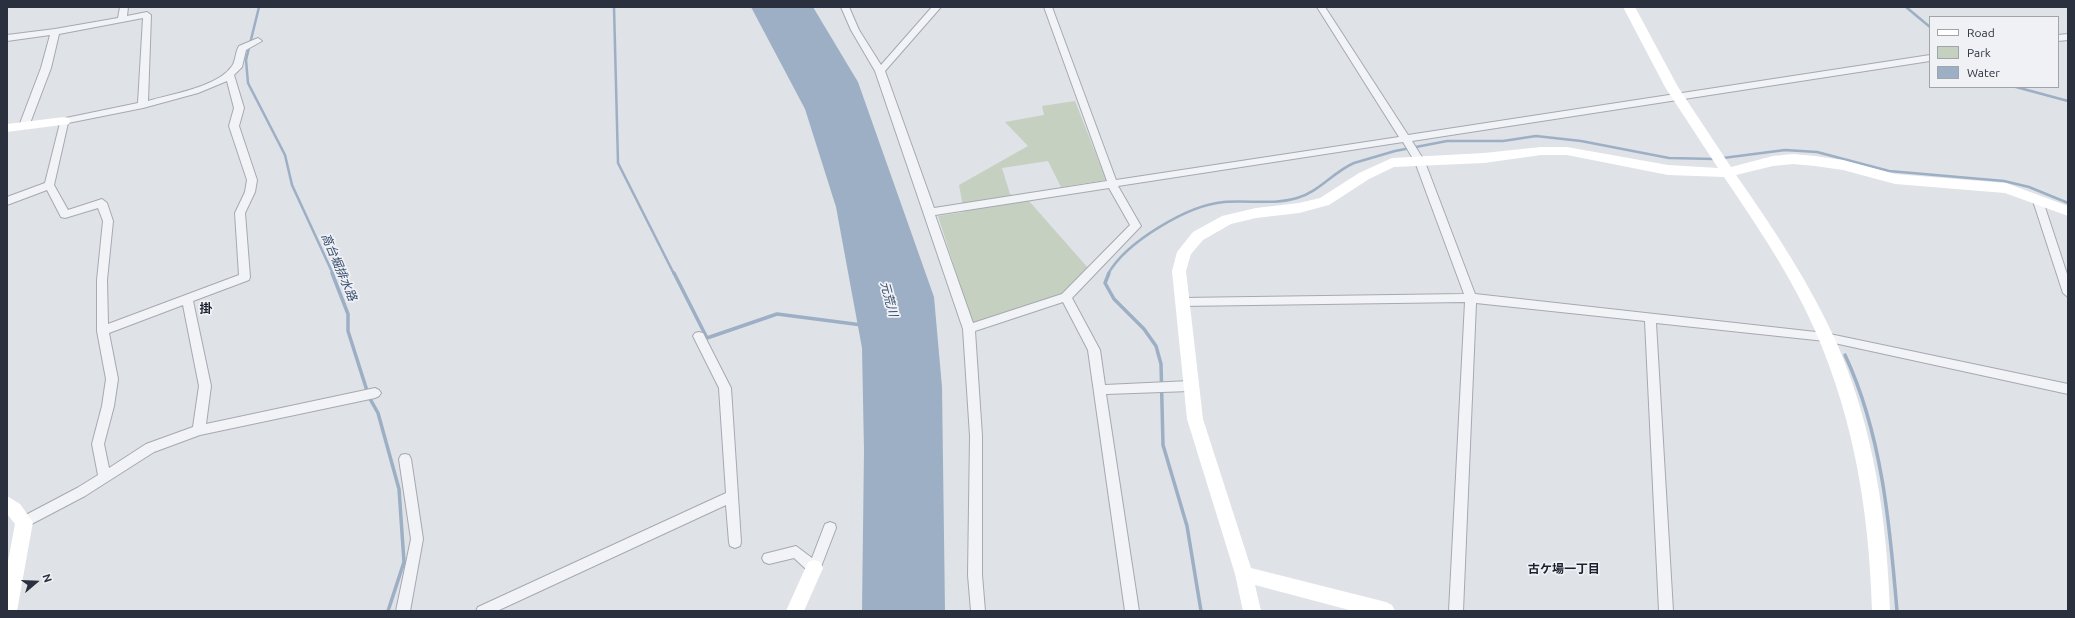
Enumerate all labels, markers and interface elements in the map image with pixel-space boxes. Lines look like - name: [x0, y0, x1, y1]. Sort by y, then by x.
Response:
- legend: [1929, 16, 2059, 88]
- text: Road: [1967, 26, 1995, 39]
- text: Park: [1967, 46, 1991, 59]
- text: Water: [1967, 66, 2000, 79]
- water label: 高台堀排水路: [318, 231, 360, 303]
- water label: 元荒川: [877, 280, 901, 318]
- district label: 掛: [200, 301, 212, 317]
- north arrow: [16, 562, 56, 602]
- district label: 古ケ場一丁目: [1528, 562, 1600, 576]
- text: N: [40, 572, 54, 584]

